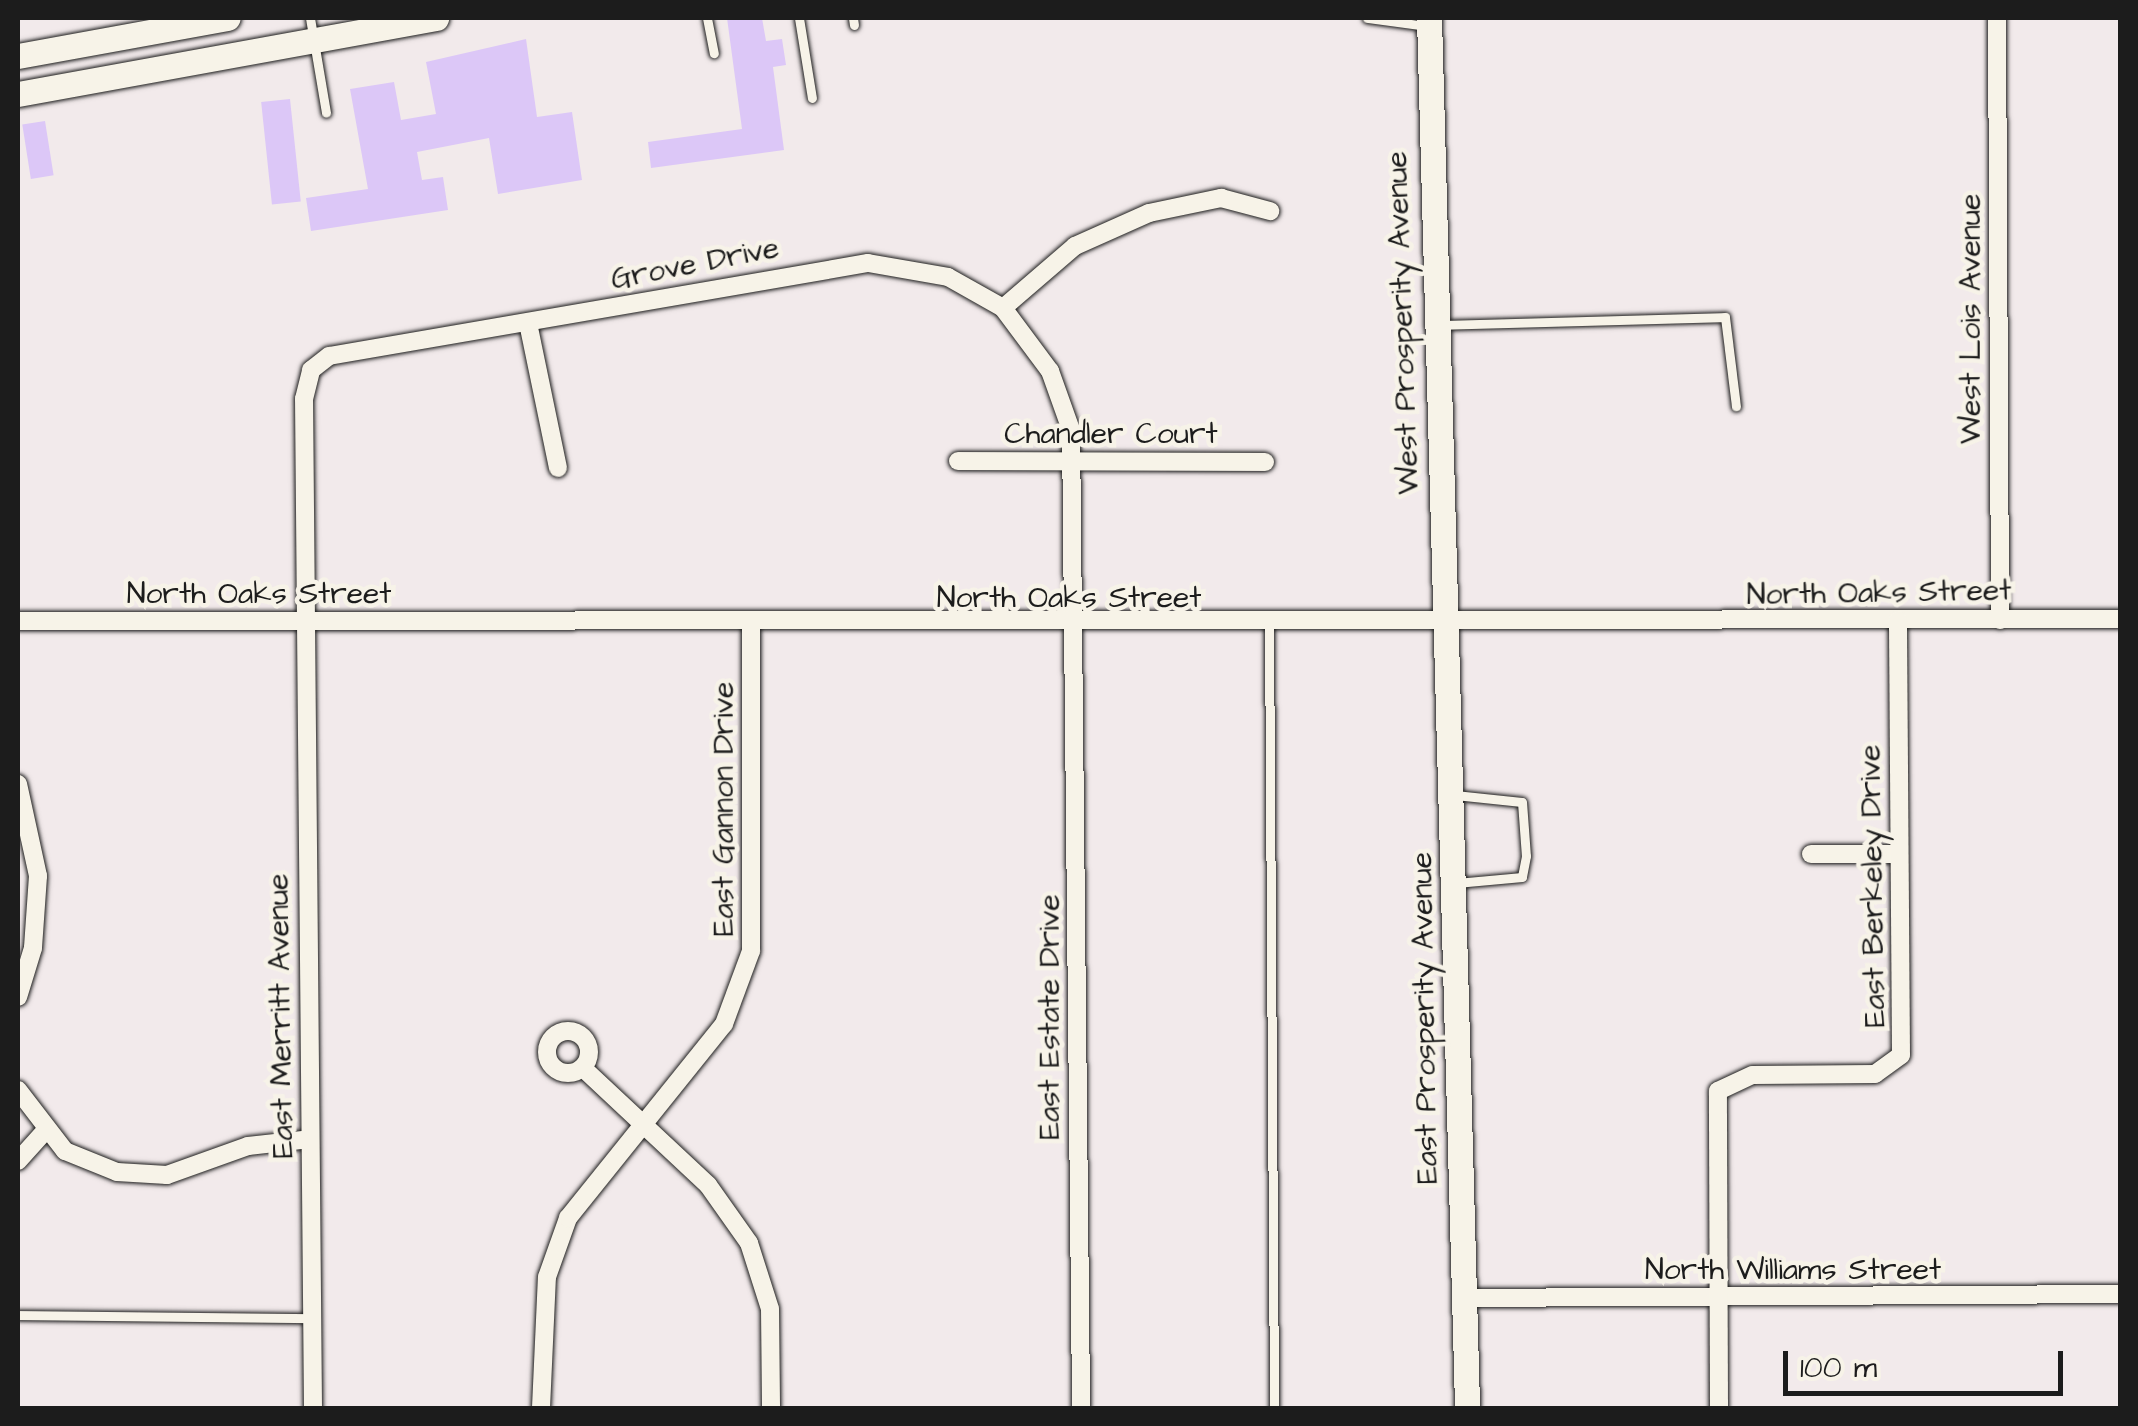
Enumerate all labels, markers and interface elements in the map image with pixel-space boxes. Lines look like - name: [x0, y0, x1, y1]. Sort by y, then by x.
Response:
- street label: West Prosperity Avenue: [1379, 151, 1427, 495]
- street label: West Lois Avenue: [1953, 194, 1989, 444]
- street label: Grove Drive: [608, 230, 782, 298]
- street label: Chandler Court: [1004, 416, 1218, 452]
- street label: North Oaks Street: [1746, 573, 2012, 613]
- street label: North Oaks Street: [127, 576, 391, 612]
- street label: North Oaks Street: [937, 580, 1201, 616]
- street label: East Gannon Drive: [706, 682, 742, 936]
- street label: East Berkeley Drive: [1853, 744, 1893, 1028]
- street label: East Prosperity Avenue: [1404, 852, 1446, 1184]
- street label: East Merritt Avenue: [261, 873, 301, 1159]
- street label: East Estate Drive: [1032, 894, 1068, 1140]
- street label: North Williams Street: [1645, 1252, 1941, 1288]
- scale bar: [1788, 1331, 2068, 1393]
- text: 100 m: [1800, 1347, 1877, 1389]

